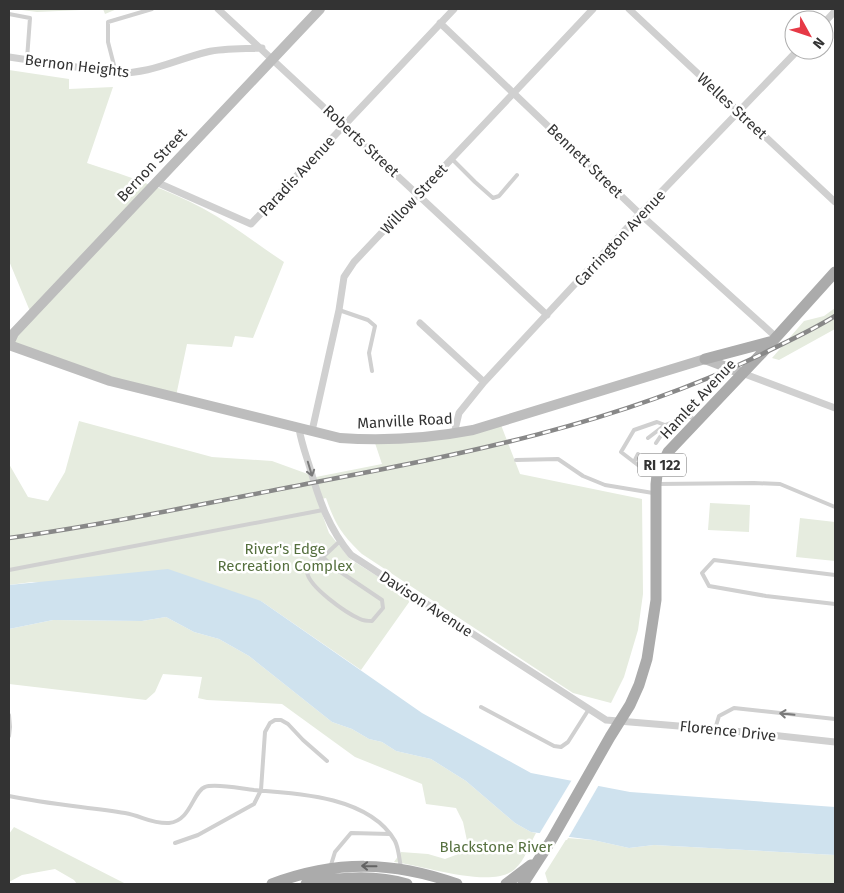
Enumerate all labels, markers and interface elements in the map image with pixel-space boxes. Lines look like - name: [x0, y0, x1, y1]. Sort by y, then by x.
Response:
- north arrow: [784, 10, 834, 60]
- text: N: [809, 34, 828, 52]
- street label: Bernon Heights: [24, 51, 130, 81]
- street label: Welles Street: [693, 69, 771, 143]
- street label: Roberts Street: [319, 101, 403, 181]
- street label: Bennett Street: [543, 120, 627, 202]
- street label: Bernon Street: [113, 124, 191, 206]
- street label: Paradis Avenue: [255, 132, 339, 220]
- street label: Willow Street: [377, 160, 452, 238]
- street label: Carrington Avenue: [571, 186, 669, 290]
- street label: Hamlet Avenue: [656, 355, 740, 443]
- street label: Manville Road: [357, 410, 453, 432]
- road number: RI 122: [638, 454, 686, 476]
- one-way arrow: [306, 460, 315, 476]
- park label: River's Edge Recreation Complex: [217, 540, 353, 575]
- street label: Davison Avenue: [376, 567, 476, 641]
- one-way arrow: [779, 709, 795, 719]
- street label: Florence Drive: [679, 717, 777, 745]
- park label: Blackstone River: [440, 838, 553, 856]
- one-way arrow: [361, 862, 377, 871]

